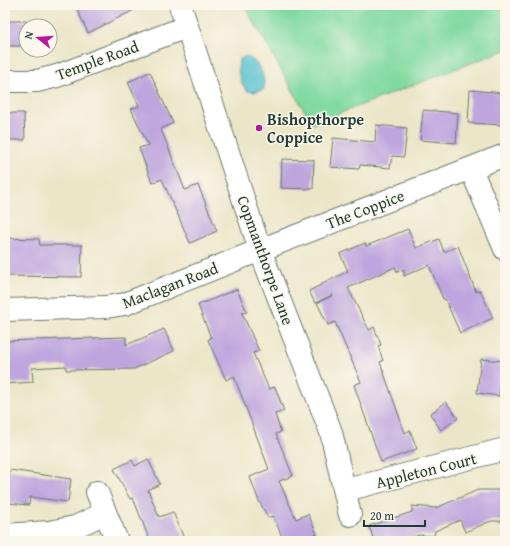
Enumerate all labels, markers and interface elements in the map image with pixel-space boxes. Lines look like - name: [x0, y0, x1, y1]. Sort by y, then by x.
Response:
- north arrow: [18, 18, 58, 58]
- text: N: [20, 29, 37, 41]
- street label: Temple Road: [52, 34, 142, 86]
- place label: Bishopthorpe Coppice: [267, 107, 364, 149]
- marker: Bishopthorpe Coppice: [254, 123, 264, 133]
- street label: The Coppice: [322, 183, 408, 235]
- street label: Copmanthorpe Lane: [231, 192, 301, 328]
- street label: Maclagan Road: [119, 256, 222, 314]
- street label: Appleton Court: [373, 446, 479, 494]
- scale bar: [364, 502, 425, 528]
- text: 20 m: [370, 507, 394, 524]

